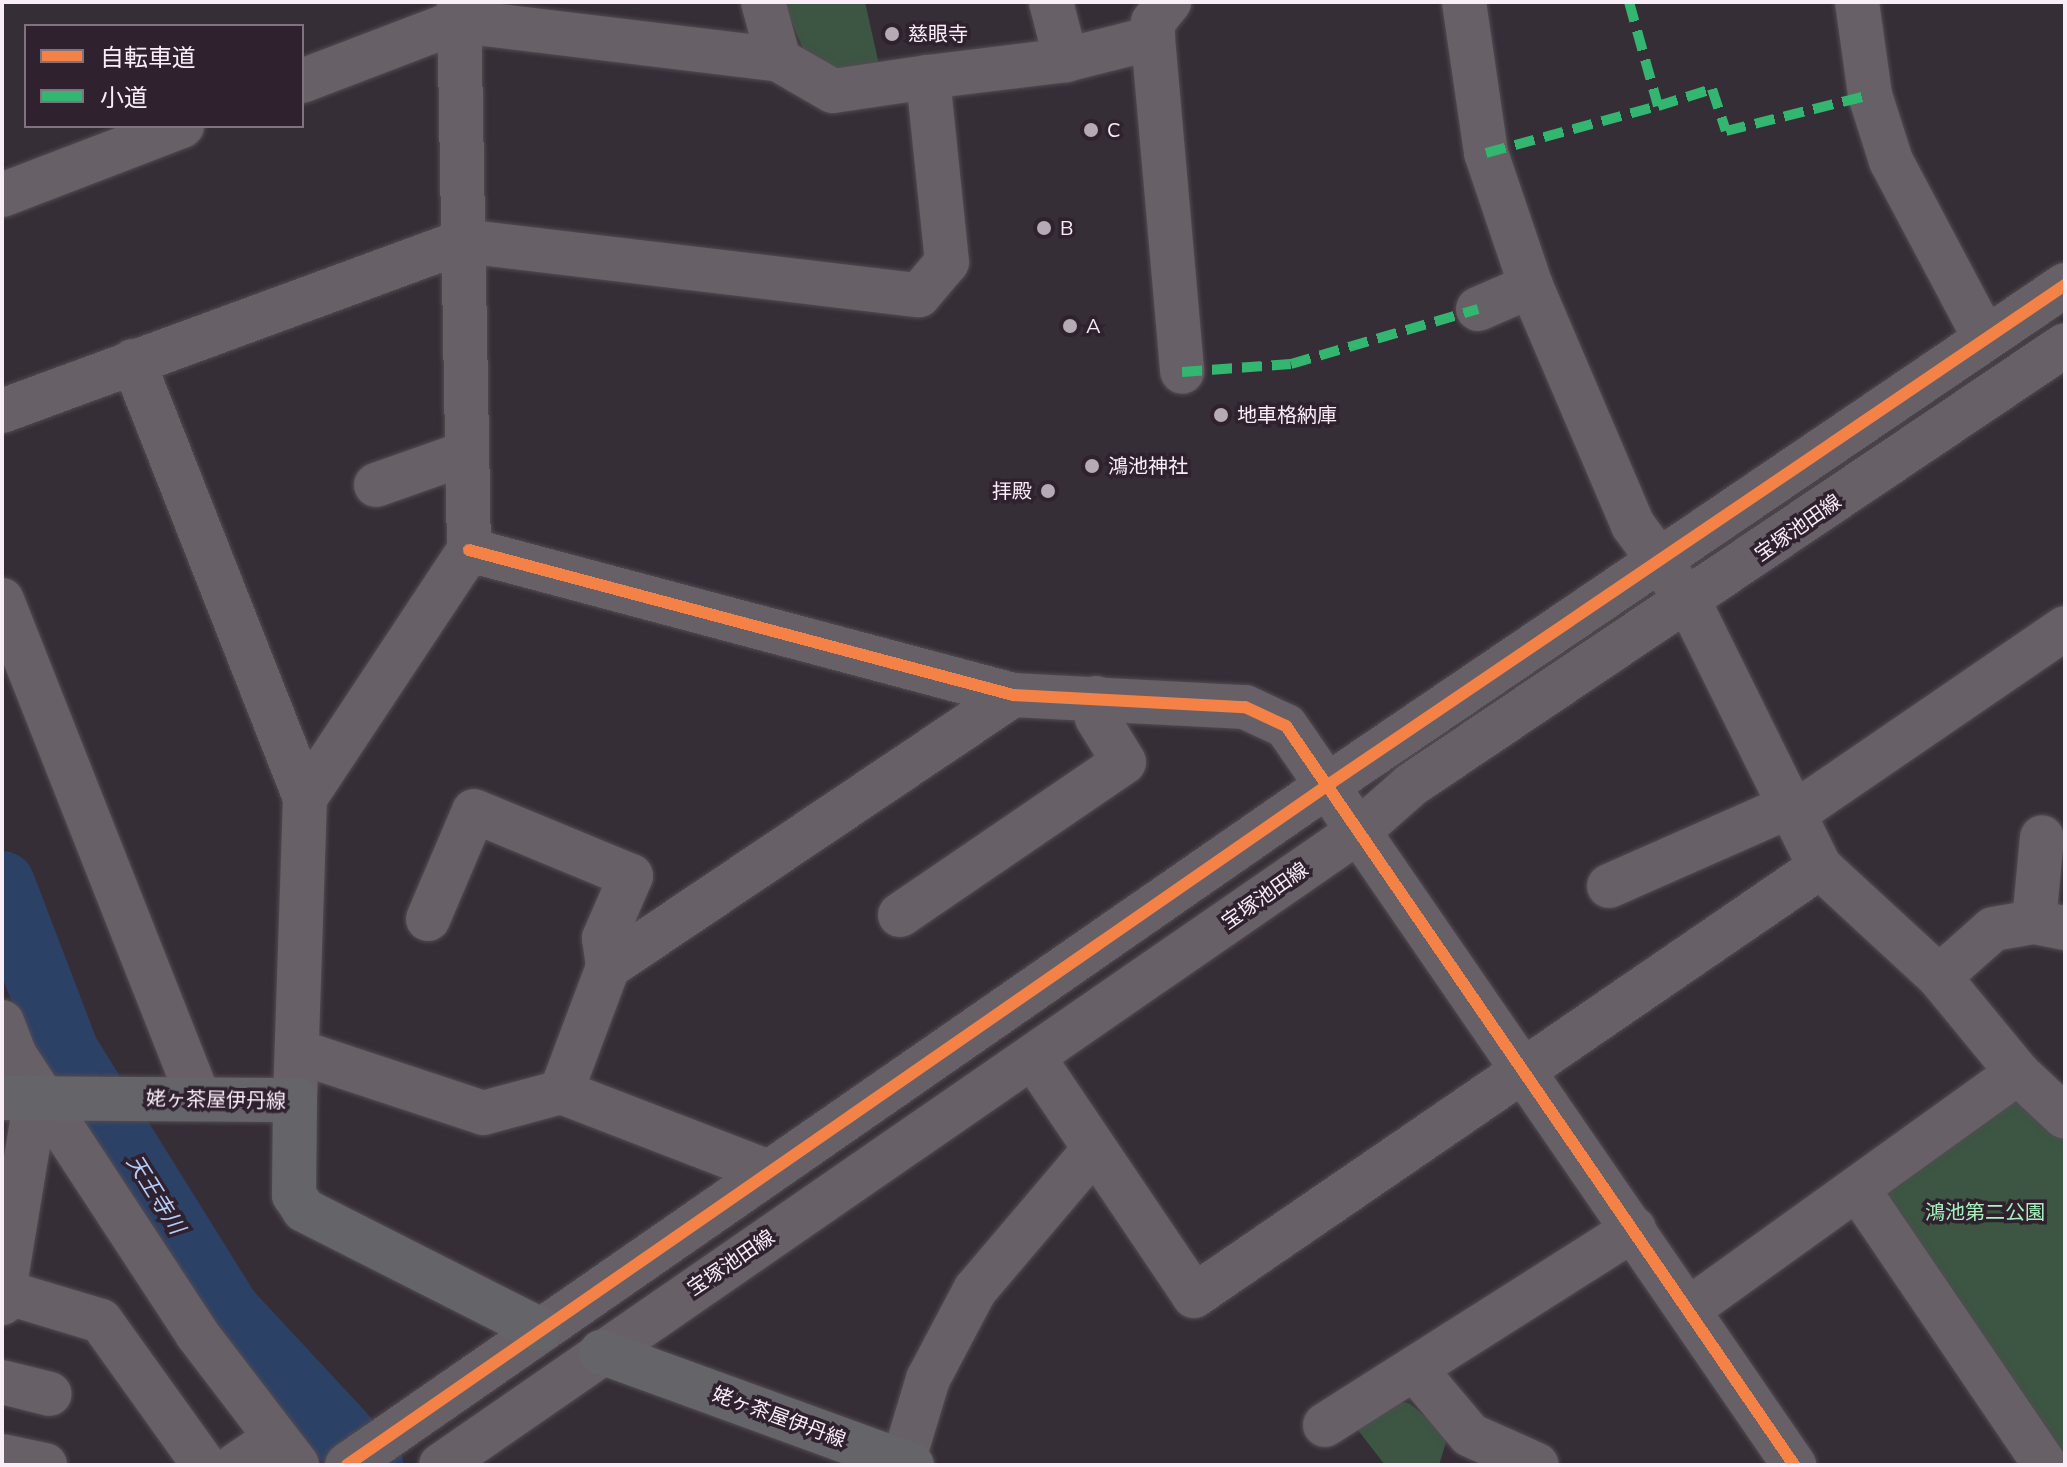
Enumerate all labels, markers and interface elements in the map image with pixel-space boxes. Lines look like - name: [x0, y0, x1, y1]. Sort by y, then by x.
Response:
- place label: 慈眼寺: [908, 22, 968, 46]
- legend: [24, 24, 304, 128]
- marker: 慈眼寺: [883, 25, 901, 43]
- text: 自転車道: [100, 42, 196, 74]
- text: 小道: [100, 82, 148, 114]
- place label: C: [1107, 118, 1120, 142]
- marker: C: [1082, 121, 1100, 139]
- place label: B: [1060, 216, 1074, 240]
- marker: B: [1035, 219, 1053, 237]
- place label: A: [1086, 314, 1101, 338]
- marker: A: [1061, 317, 1079, 335]
- place label: 地車格納庫: [1237, 403, 1337, 427]
- marker: 地車格納庫: [1212, 406, 1230, 424]
- place label: 鴻池神社: [1108, 454, 1188, 478]
- marker: 鴻池神社: [1083, 457, 1101, 475]
- place label: 拝殿: [992, 479, 1032, 503]
- marker: 拝殿: [1039, 482, 1057, 500]
- street label: 宝塚池田線: [1750, 489, 1846, 567]
- street label: 宝塚池田線: [1217, 857, 1313, 935]
- street label: 姥ヶ茶屋伊丹線: [146, 1087, 286, 1113]
- water label: 天王寺川: [120, 1151, 190, 1239]
- park label: 鴻池第二公園: [1925, 1200, 2045, 1224]
- street label: 宝塚池田線: [683, 1225, 779, 1301]
- street label: 姥ヶ茶屋伊丹線: [709, 1382, 849, 1452]

